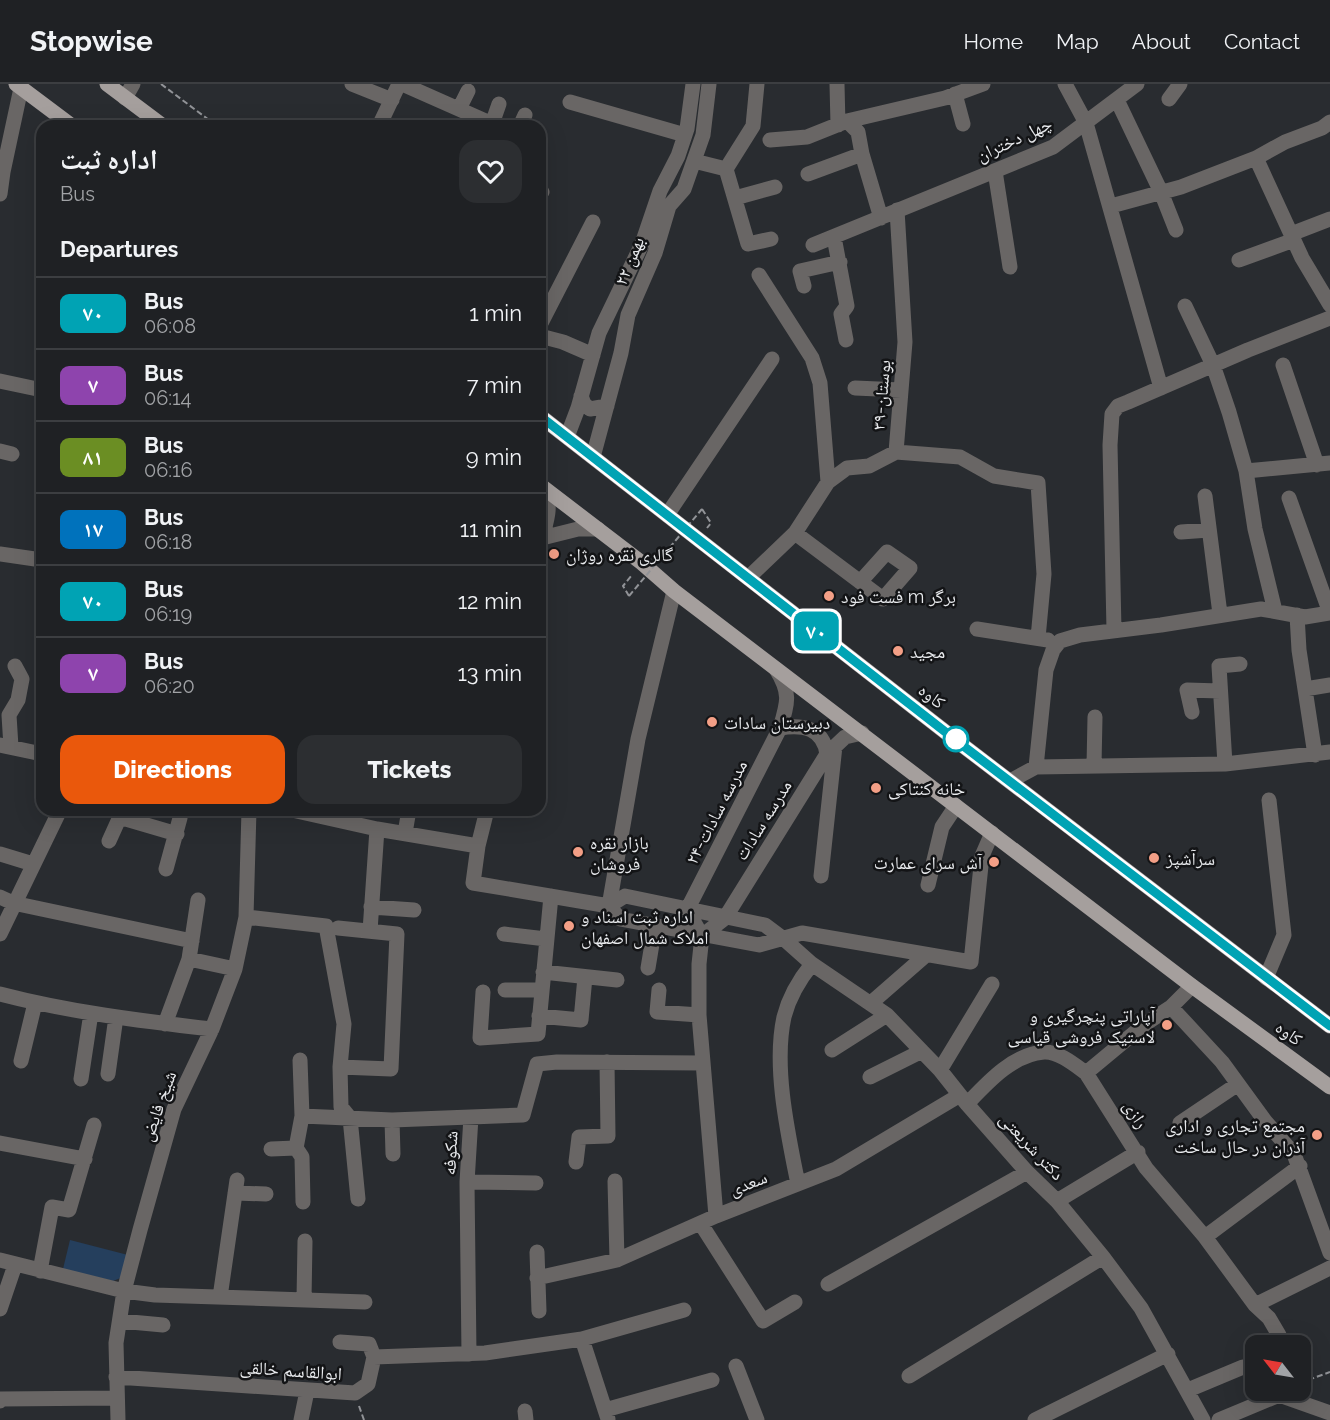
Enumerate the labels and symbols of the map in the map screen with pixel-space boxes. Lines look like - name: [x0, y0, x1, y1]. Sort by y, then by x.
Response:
- street label: چهل دختران: [973, 112, 1056, 167]
- street label: ۲۲ بهمن: [610, 234, 649, 289]
- street label: ۳۹-بوستان: [867, 359, 896, 431]
- place label: گالری نقره روژان: [566, 544, 674, 566]
- marker: گالری نقره روژان: [547, 547, 561, 561]
- place label: فست فود m برگر: [841, 586, 956, 607]
- marker: فست فود m برگر: [822, 589, 836, 603]
- line badge: ۷۰: [789, 612, 843, 650]
- place label: مجید: [910, 641, 945, 662]
- marker: مجید: [891, 644, 905, 658]
- street label: کاوه: [915, 679, 950, 713]
- place label: دبیرستان سادات: [724, 712, 830, 734]
- marker: دبیرستان سادات: [705, 715, 719, 729]
- unlabelled marker: [943, 726, 969, 752]
- street label: ۲۴-مدرسه سادات: [681, 756, 751, 868]
- street label: مدرسه سادات: [730, 776, 796, 864]
- place label: خانه کنتاکی: [888, 778, 965, 800]
- marker: خانه کنتاکی: [869, 781, 883, 795]
- place label: بازار نقره فروشان: [590, 832, 649, 875]
- marker: بازار نقره فروشان: [571, 845, 585, 859]
- place label: سرآشپز: [1165, 848, 1215, 870]
- marker: سرآشپز: [1147, 851, 1161, 865]
- place label: آش سرای عمارت: [874, 852, 982, 874]
- marker: آش سرای عمارت: [987, 855, 1001, 869]
- place label: اداره ثبت اسناد و املاک شمال اصفهان: [581, 906, 709, 949]
- marker: اداره ثبت اسناد و املاک شمال اصفهان: [562, 919, 576, 933]
- place label: آپاراتی پنچرگیری و لاستیک فروشی قیاسی: [1007, 1005, 1155, 1048]
- street label: کاوه: [1272, 1016, 1307, 1050]
- marker: آپاراتی پنچرگیری و لاستیک فروشی قیاسی: [1160, 1018, 1174, 1032]
- street label: شیخ فایض: [136, 1068, 182, 1145]
- street label: رازی: [1118, 1096, 1153, 1133]
- street label: دکتر شریعتی: [995, 1108, 1069, 1185]
- place label: مجتمع تجاری و اداری آذران در حال ساخت: [1165, 1115, 1305, 1158]
- marker: مجتمع تجاری و اداری آذران در حال ساخت: [1310, 1128, 1324, 1142]
- street label: شکوفه: [438, 1130, 462, 1176]
- street label: سعدی: [726, 1166, 770, 1201]
- north arrow: [1245, 1335, 1311, 1401]
- street label: ابوالقاسم خالقی: [239, 1356, 343, 1386]

